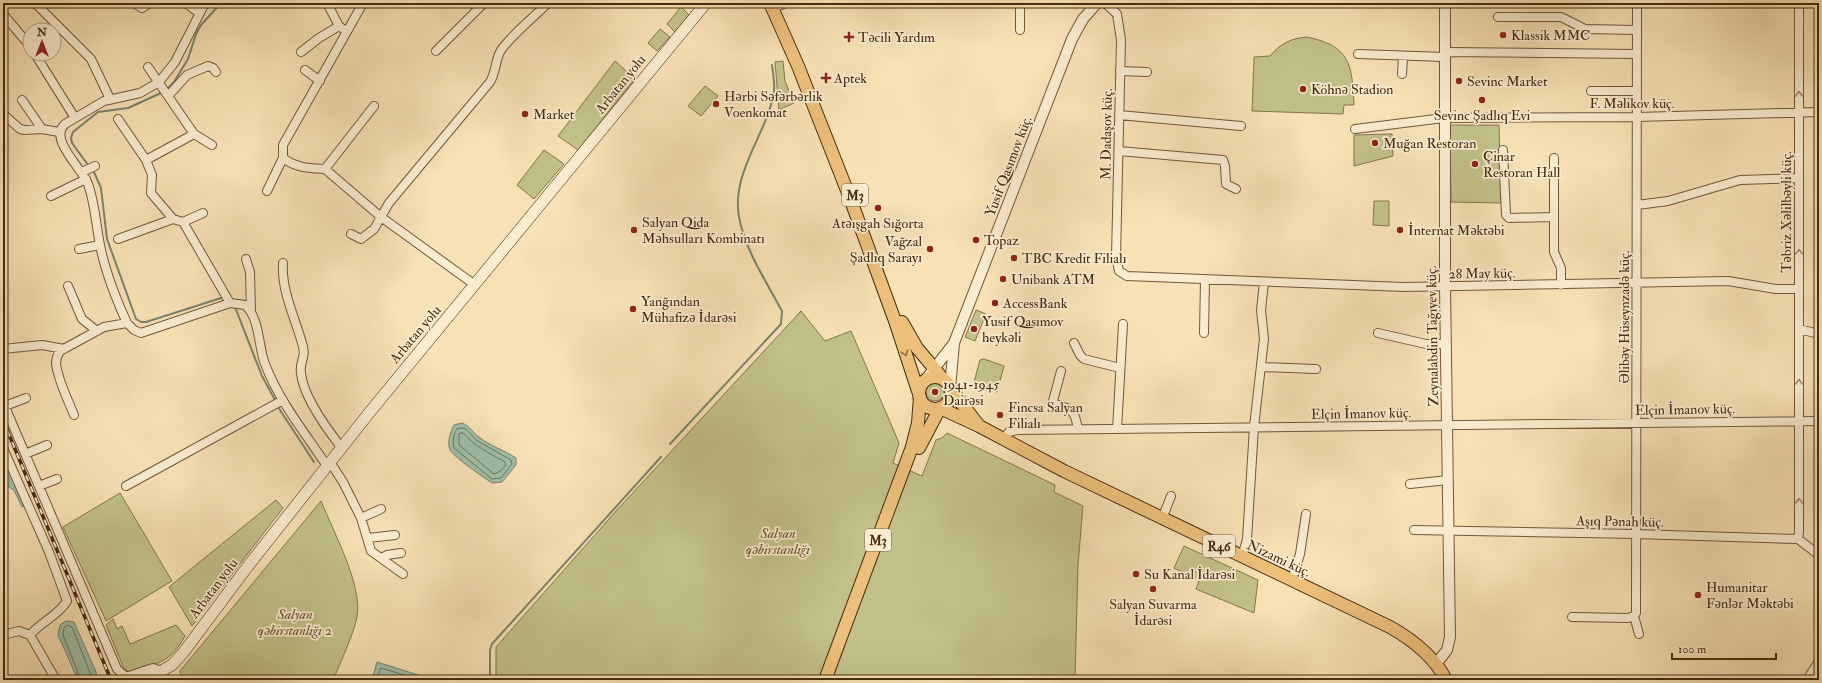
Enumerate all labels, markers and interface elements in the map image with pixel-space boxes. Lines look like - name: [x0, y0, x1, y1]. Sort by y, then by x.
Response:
- north arrow: [22, 22, 62, 62]
- text: N: [36, 26, 48, 39]
- place label: Klassik MMC: [1511, 27, 1590, 44]
- place label: Təcili Yardım: [858, 29, 935, 46]
- marker: Klassik MMC: [1498, 30, 1508, 40]
- marker: Təcili Yardım: [843, 31, 855, 43]
- street label: Arbatan yolu: [591, 51, 650, 119]
- place label: Aptek: [833, 70, 867, 88]
- marker: Aptek: [821, 73, 831, 83]
- place label: Sevinc Market: [1467, 73, 1548, 90]
- marker: Sevinc Market: [1454, 76, 1464, 86]
- place label: Köhnə Stadion: [1311, 81, 1394, 98]
- marker: Köhnə Stadion: [1298, 84, 1308, 94]
- place label: Hərbi Səfərbərlik Voenkomat: [724, 88, 823, 121]
- street label: M. Dadaşov küç.: [1097, 88, 1116, 180]
- one-way arrow: [1795, 91, 1804, 97]
- marker: Sevinc Şadlıq Evi: [1477, 95, 1487, 105]
- street label: F. Məlikov küç.: [1589, 95, 1675, 112]
- marker: Hərbi Səfərbərlik Voenkomat: [711, 99, 721, 109]
- place label: Market: [533, 106, 575, 123]
- place label: Sevinc Şadlıq Evi: [1434, 107, 1531, 124]
- marker: Market: [520, 109, 530, 119]
- street label: Yusif Qasımov küç.: [981, 113, 1036, 219]
- place label: Muğan Restoran: [1383, 135, 1476, 152]
- marker: Muğan Restoran: [1370, 138, 1380, 148]
- place label: Çinar Restoran Hall: [1483, 148, 1561, 181]
- street label: Təbriz Xəlilbəyli küç.: [1778, 151, 1796, 273]
- marker: Çinar Restoran Hall: [1470, 159, 1480, 169]
- road number: M3: [842, 184, 868, 206]
- marker: Atəışgah Sığorta: [873, 203, 883, 213]
- place label: Salyan Qida Məhsulları Kombinatı: [642, 214, 765, 247]
- place label: Atəışgah Sığorta: [831, 215, 924, 232]
- place label: İnternat Məktəbi: [1408, 222, 1505, 239]
- marker: Salyan Qida Məhsulları Kombinatı: [629, 225, 639, 235]
- marker: İnternat Məktəbi: [1395, 225, 1405, 235]
- place label: Topaz: [984, 232, 1019, 250]
- place label: Vağzal Şadlıq Sarayı: [850, 233, 922, 267]
- marker: Topaz: [971, 235, 981, 245]
- marker: Vağzal Şadlıq Sarayı: [925, 244, 935, 254]
- one-way arrow: [1795, 249, 1803, 255]
- place label: TBC Kredit Filialı: [1022, 250, 1127, 267]
- street label: Əlibəy Hüseynzadə küç.: [1616, 250, 1634, 383]
- marker: TBC Kredit Filialı: [1009, 253, 1019, 263]
- street label: 28 May küç.: [1448, 264, 1516, 284]
- street label: Zeynalabdin Tağıyev küç.: [1423, 265, 1443, 407]
- place label: Unibank ATM: [1011, 271, 1096, 288]
- marker: Unibank ATM: [998, 274, 1008, 284]
- place label: Yanğından Mühafizə İdarəsi: [641, 293, 737, 326]
- place label: AccessBank: [1002, 295, 1068, 312]
- marker: AccessBank: [990, 298, 1000, 308]
- street label: Arbatan yolu: [386, 302, 445, 368]
- marker: Yanğından Mühafizə İdarəsi: [628, 304, 638, 314]
- place label: Yusif Qasımov heykəli: [982, 313, 1064, 347]
- marker: Yusif Qasımov heykəli: [969, 324, 979, 334]
- one-way arrow: [901, 349, 909, 356]
- place label: 1941-1945 Dairəsi: [943, 376, 1000, 409]
- one-way arrow: [1795, 379, 1803, 385]
- marker: 1941-1945 Dairəsi: [930, 387, 940, 397]
- place label: Fincsa Salyan Filialı: [1008, 399, 1083, 432]
- street label: Elçin İmanov küç.: [1635, 400, 1736, 419]
- street label: Elçin İmanov küç.: [1311, 404, 1412, 423]
- marker: Fincsa Salyan Filialı: [995, 410, 1005, 420]
- one-way arrow: [1795, 498, 1803, 504]
- street label: Aşıq Pənah küç.: [1575, 512, 1664, 531]
- park label: Salyan qəbirstanlığı: [746, 525, 810, 558]
- road number: M3: [865, 529, 891, 551]
- road number: R46: [1203, 535, 1235, 557]
- street label: Nizami küç.: [1244, 536, 1314, 581]
- street label: Arbatan yolu: [185, 555, 242, 623]
- place label: Su Kanal İdarəsi: [1144, 566, 1235, 583]
- marker: Su Kanal İdarəsi: [1131, 569, 1141, 579]
- place label: Humanitar Fənlər Məktəbi: [1706, 579, 1794, 612]
- marker: Salyan Suvarma İdarəsi: [1148, 584, 1158, 594]
- marker: Humanitar Fənlər Məktəbi: [1693, 590, 1703, 600]
- place label: Salyan Suvarma İdarəsi: [1109, 596, 1197, 629]
- park label: Salyan qəbirstanlığı 2: [258, 606, 332, 639]
- scale bar: [1672, 635, 1776, 661]
- text: 100 m: [1678, 642, 1707, 657]

